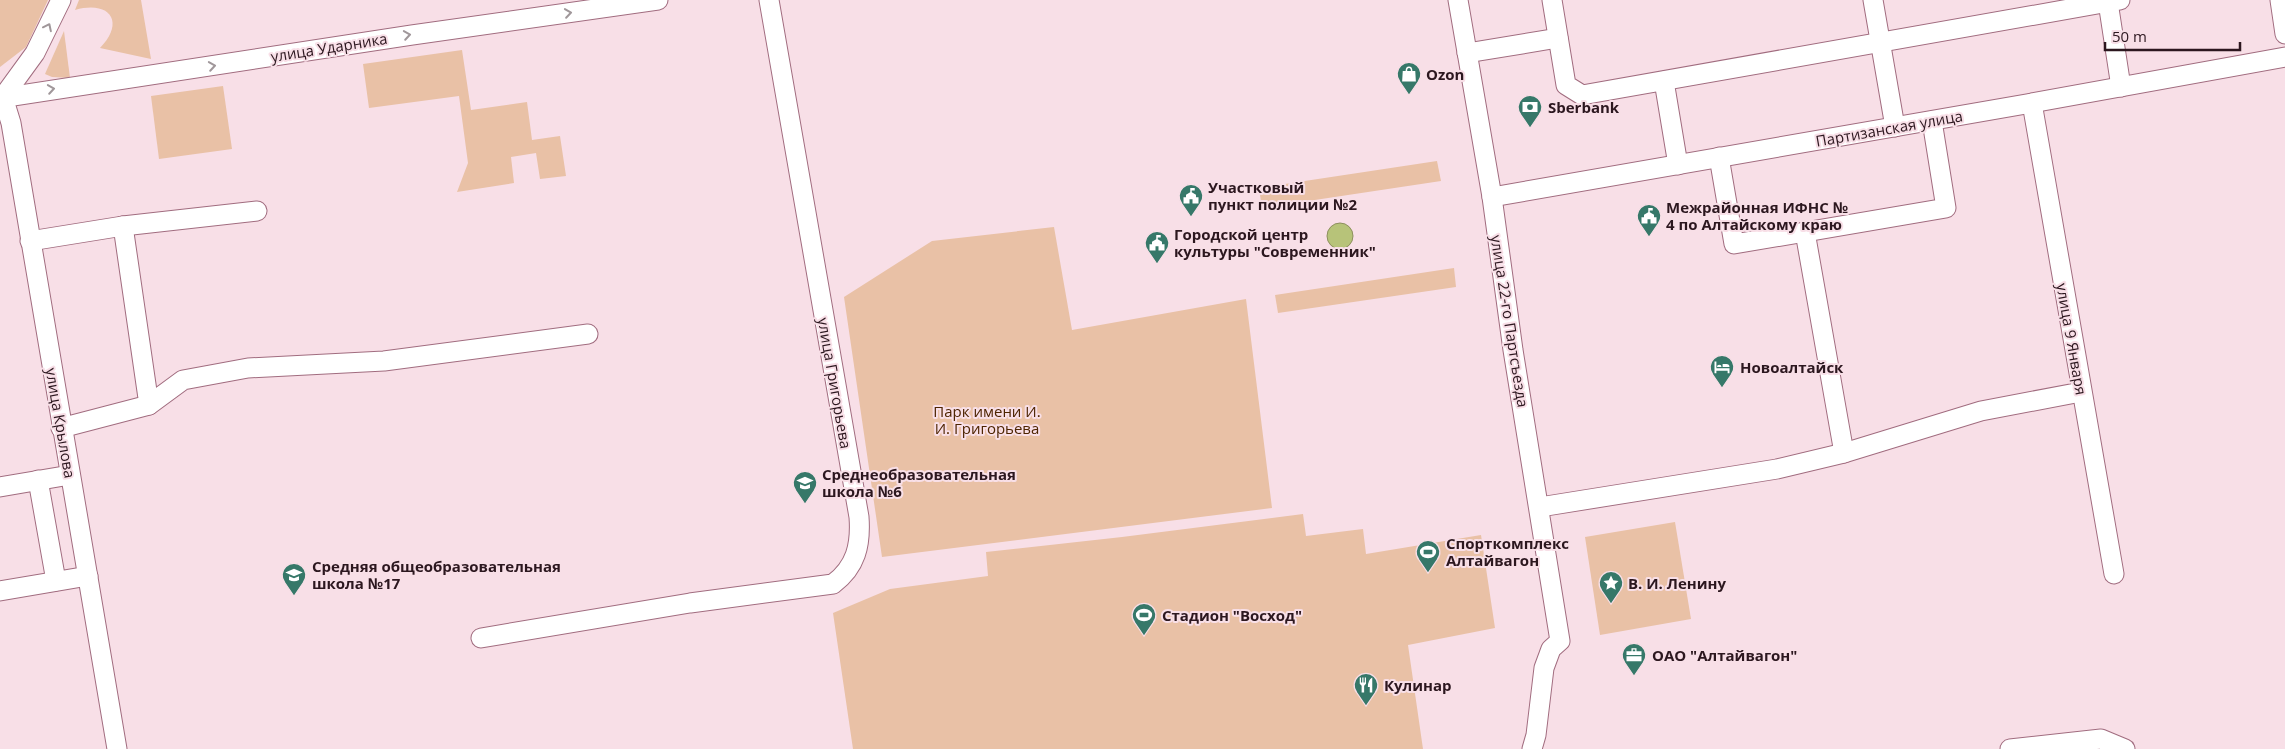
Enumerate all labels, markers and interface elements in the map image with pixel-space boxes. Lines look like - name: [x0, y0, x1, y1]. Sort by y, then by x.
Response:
- one-way arrow: [563, 8, 572, 18]
- scale bar: [2105, 20, 2240, 52]
- one-way arrow: [42, 23, 52, 32]
- text: 50 m: [2112, 26, 2147, 46]
- street label: улица Ударника: [269, 28, 389, 66]
- one-way arrow: [403, 31, 411, 41]
- one-way arrow: [207, 61, 216, 71]
- shop icon: Ozon: [1396, 61, 1422, 95]
- place label: Ozon: [1426, 64, 1464, 84]
- one-way arrow: [47, 85, 55, 95]
- bank icon: Sberbank: [1517, 94, 1543, 128]
- place label: Sberbank: [1548, 97, 1620, 117]
- street label: Партизанская улица: [1814, 105, 1964, 151]
- place label: Участковый пункт полиции №2: [1208, 177, 1358, 214]
- public building icon: Участковый пункт полиции №2: [1178, 183, 1204, 217]
- place label: Межрайонная ИФНС № 4 по Алтайскому краю: [1666, 197, 1848, 234]
- public building icon: Межрайонная ИФНС № 4 по Алтайскому краю: [1636, 203, 1662, 237]
- place label: Городской центр культуры "Современник": [1174, 224, 1376, 261]
- public building icon: Городской центр культуры "Современник": [1144, 230, 1170, 264]
- street label: улица 22-го Партсъезда: [1486, 233, 1534, 409]
- street label: улица 9 Января: [2052, 282, 2092, 396]
- street label: улица Григорьева: [814, 316, 856, 450]
- hotel icon: Новоалтайск: [1709, 354, 1735, 388]
- place label: Новоалтайск: [1740, 357, 1844, 377]
- street label: улица Крылова: [41, 366, 81, 480]
- park label: Парк имени И. И. Григорьева: [933, 401, 1041, 438]
- place label: Среднеобразовательная школа №6: [822, 464, 1016, 501]
- school or university icon: Среднеобразовательная школа №6: [792, 470, 818, 504]
- place label: Спорткомплекс Алтайвагон: [1446, 533, 1569, 570]
- sports icon: Спорткомплекс Алтайвагон: [1415, 539, 1441, 573]
- place label: Средняя общеобразовательная школа №17: [312, 556, 561, 593]
- school or university icon: Средняя общеобразовательная школа №17: [281, 562, 307, 596]
- place icon: В. И. Ленину: [1598, 570, 1624, 604]
- place label: В. И. Ленину: [1628, 573, 1726, 593]
- sports icon: Стадион "Восход": [1131, 602, 1157, 636]
- place label: Стадион "Восход": [1162, 605, 1302, 625]
- office icon: ОАО "Алтайвагон": [1621, 642, 1647, 676]
- place label: ОАО "Алтайвагон": [1652, 645, 1797, 665]
- restaurant icon: Кулинар: [1353, 672, 1379, 706]
- place label: Кулинар: [1384, 675, 1452, 695]

